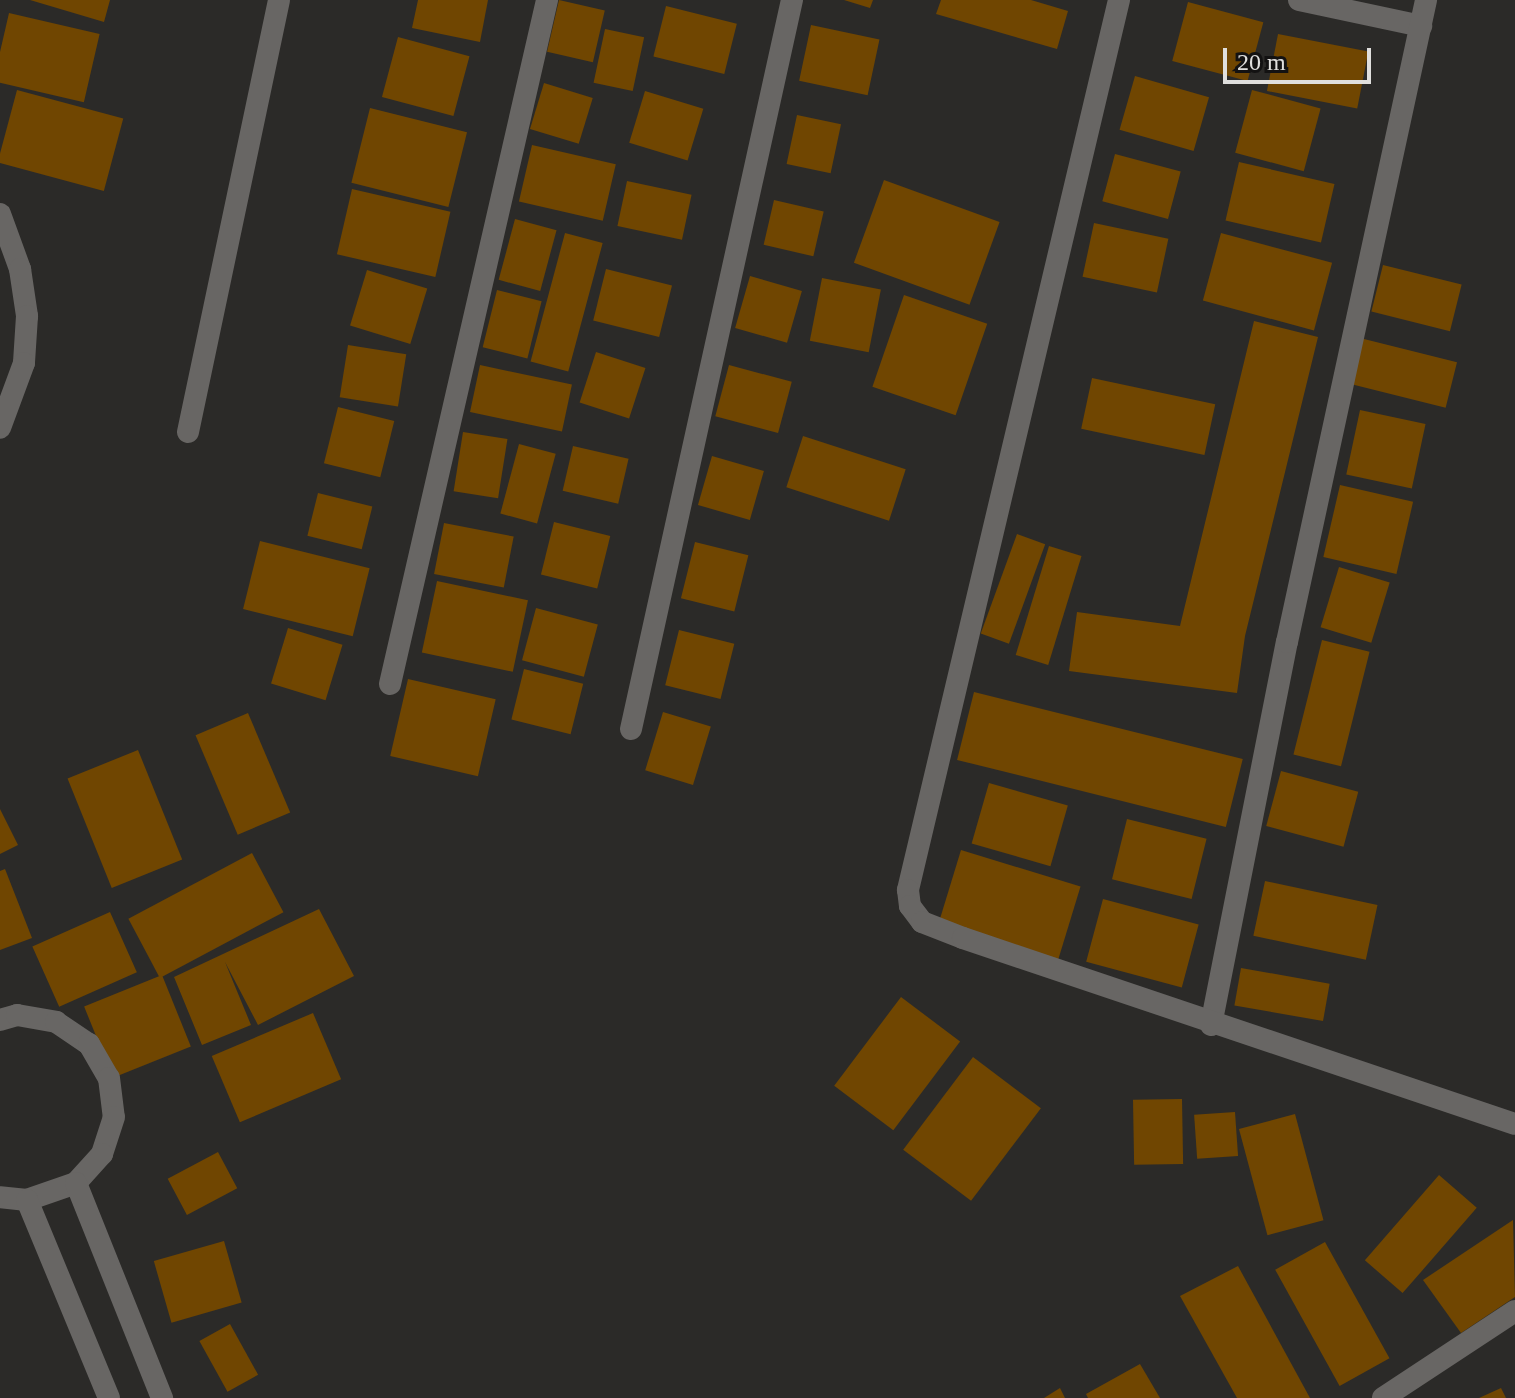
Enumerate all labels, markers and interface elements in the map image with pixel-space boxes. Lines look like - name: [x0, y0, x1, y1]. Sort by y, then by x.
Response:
- scale bar: [1227, 32, 1375, 82]
- text: 20 m: [1237, 49, 1286, 75]

